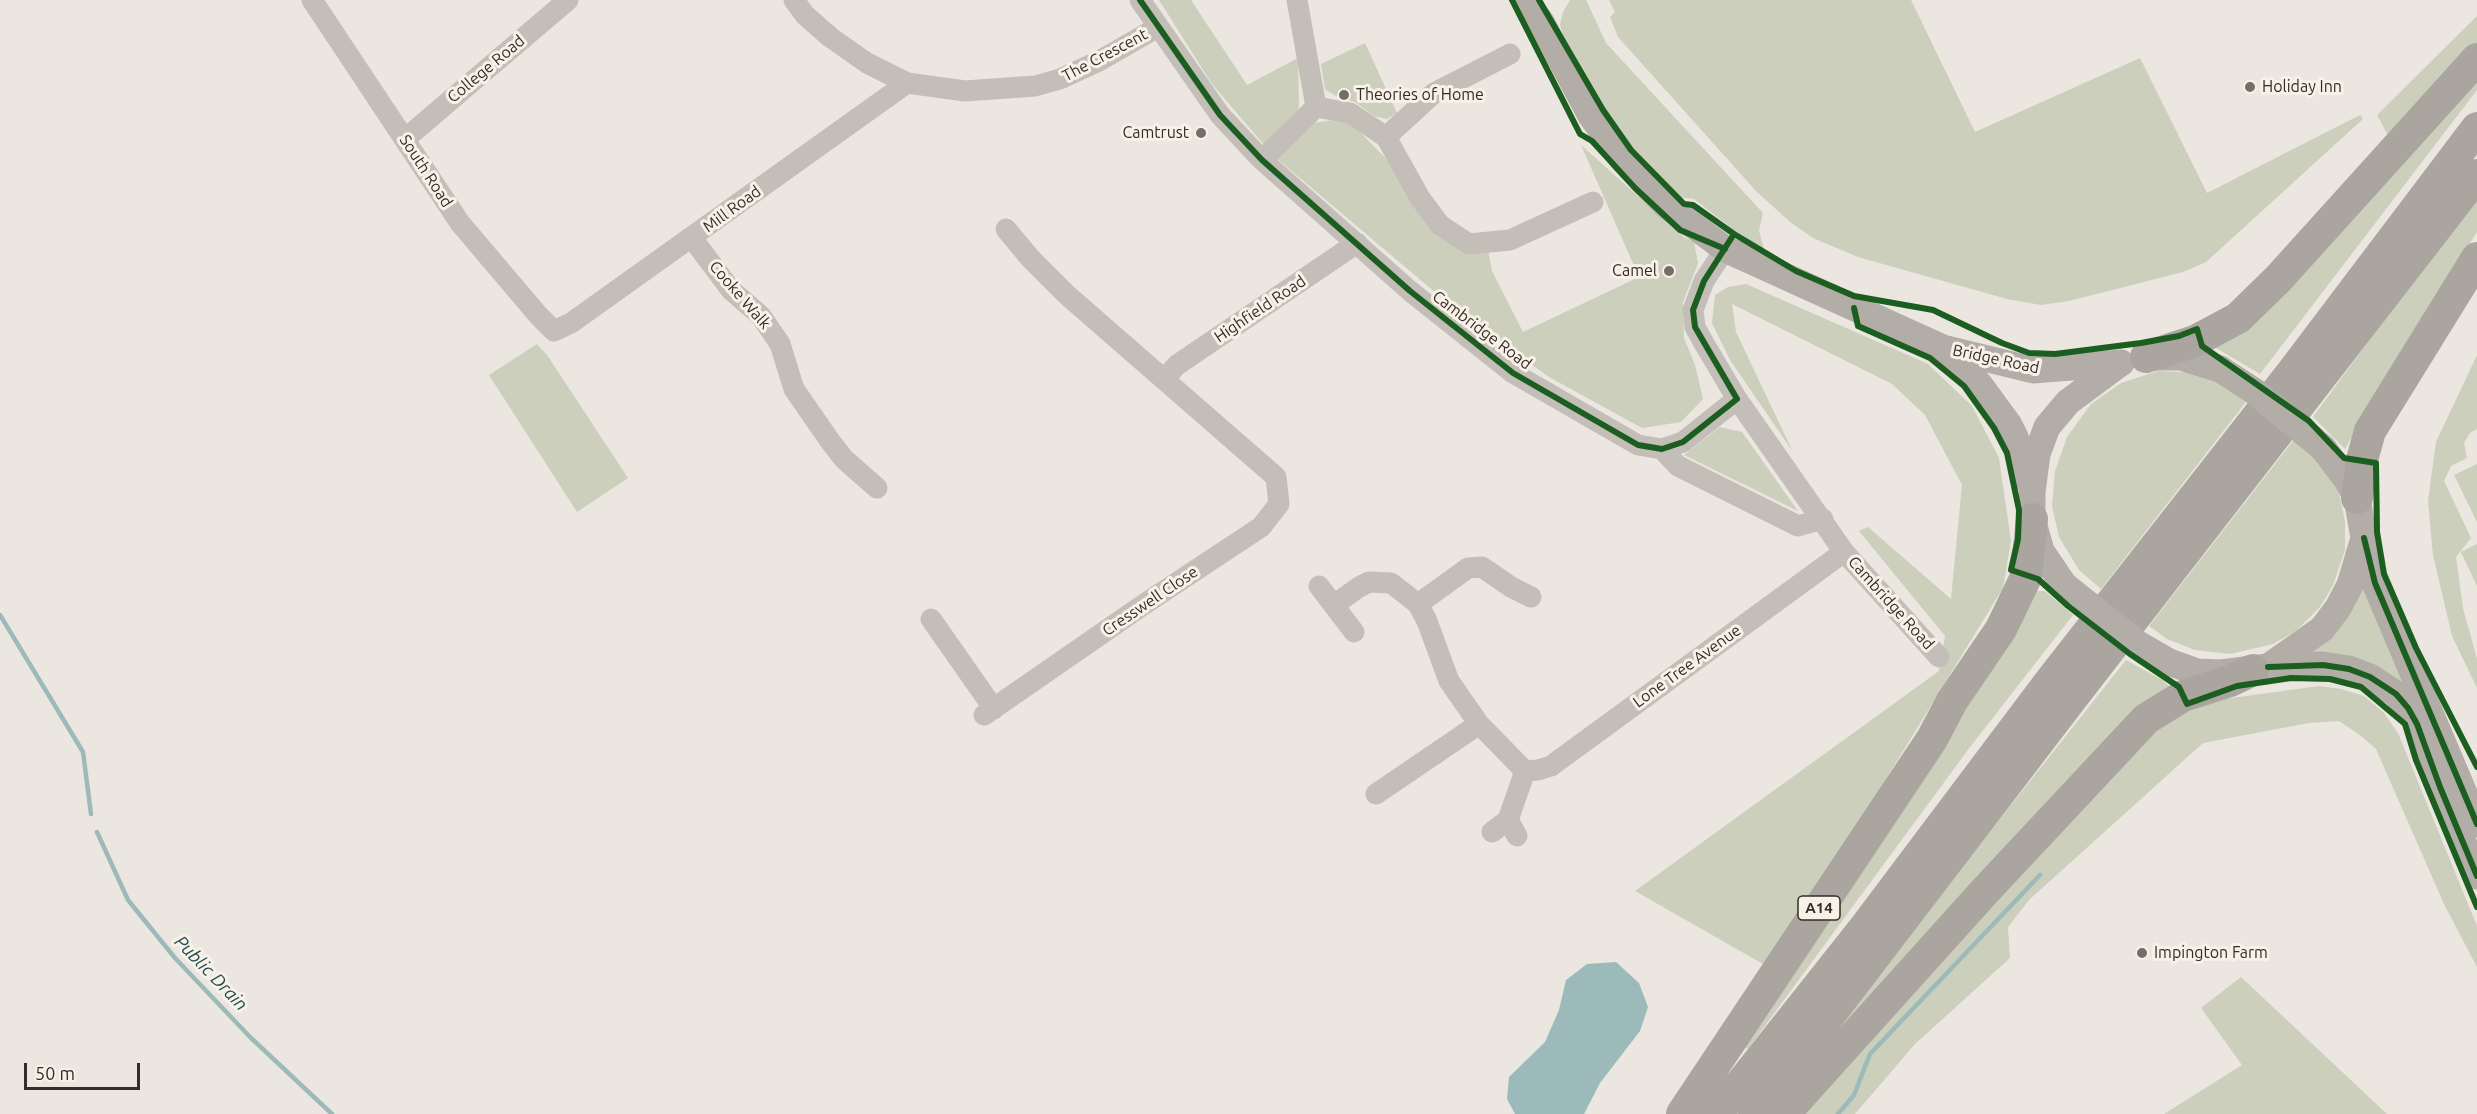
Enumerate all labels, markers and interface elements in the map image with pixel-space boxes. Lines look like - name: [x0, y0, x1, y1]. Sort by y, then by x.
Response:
- street label: The Crescent: [1059, 25, 1151, 85]
- street label: College Road: [443, 31, 529, 107]
- place label: Holiday Inn: [2262, 77, 2342, 97]
- marker: Holiday Inn: [2243, 80, 2257, 94]
- place label: Theories of Home: [1356, 85, 1484, 105]
- marker: Theories of Home: [1337, 88, 1351, 102]
- place label: Camtrust: [1122, 123, 1189, 143]
- marker: Camtrust: [1194, 126, 1208, 140]
- street label: South Road: [395, 131, 457, 211]
- street label: Mill Road: [699, 182, 765, 236]
- street label: Cooke Walk: [705, 257, 775, 333]
- place label: Camel: [1612, 261, 1657, 281]
- marker: Camel: [1662, 264, 1676, 278]
- street label: Highfield Road: [1211, 271, 1309, 347]
- street label: Cambridge Road: [1429, 286, 1535, 374]
- street label: Bridge Road: [1951, 340, 2041, 378]
- street label: Cambridge Road: [1844, 552, 1938, 654]
- street label: Cresswell Close: [1099, 562, 1201, 640]
- street label: Lone Tree Avenue: [1629, 620, 1745, 712]
- road number: A14: [1798, 896, 1840, 920]
- water label: Public Drain: [170, 931, 252, 1015]
- place label: Impington Farm: [2154, 943, 2268, 963]
- marker: Impington Farm: [2135, 946, 2149, 960]
- scale bar: [27, 1051, 142, 1089]
- text: 50 m: [35, 1063, 75, 1083]

